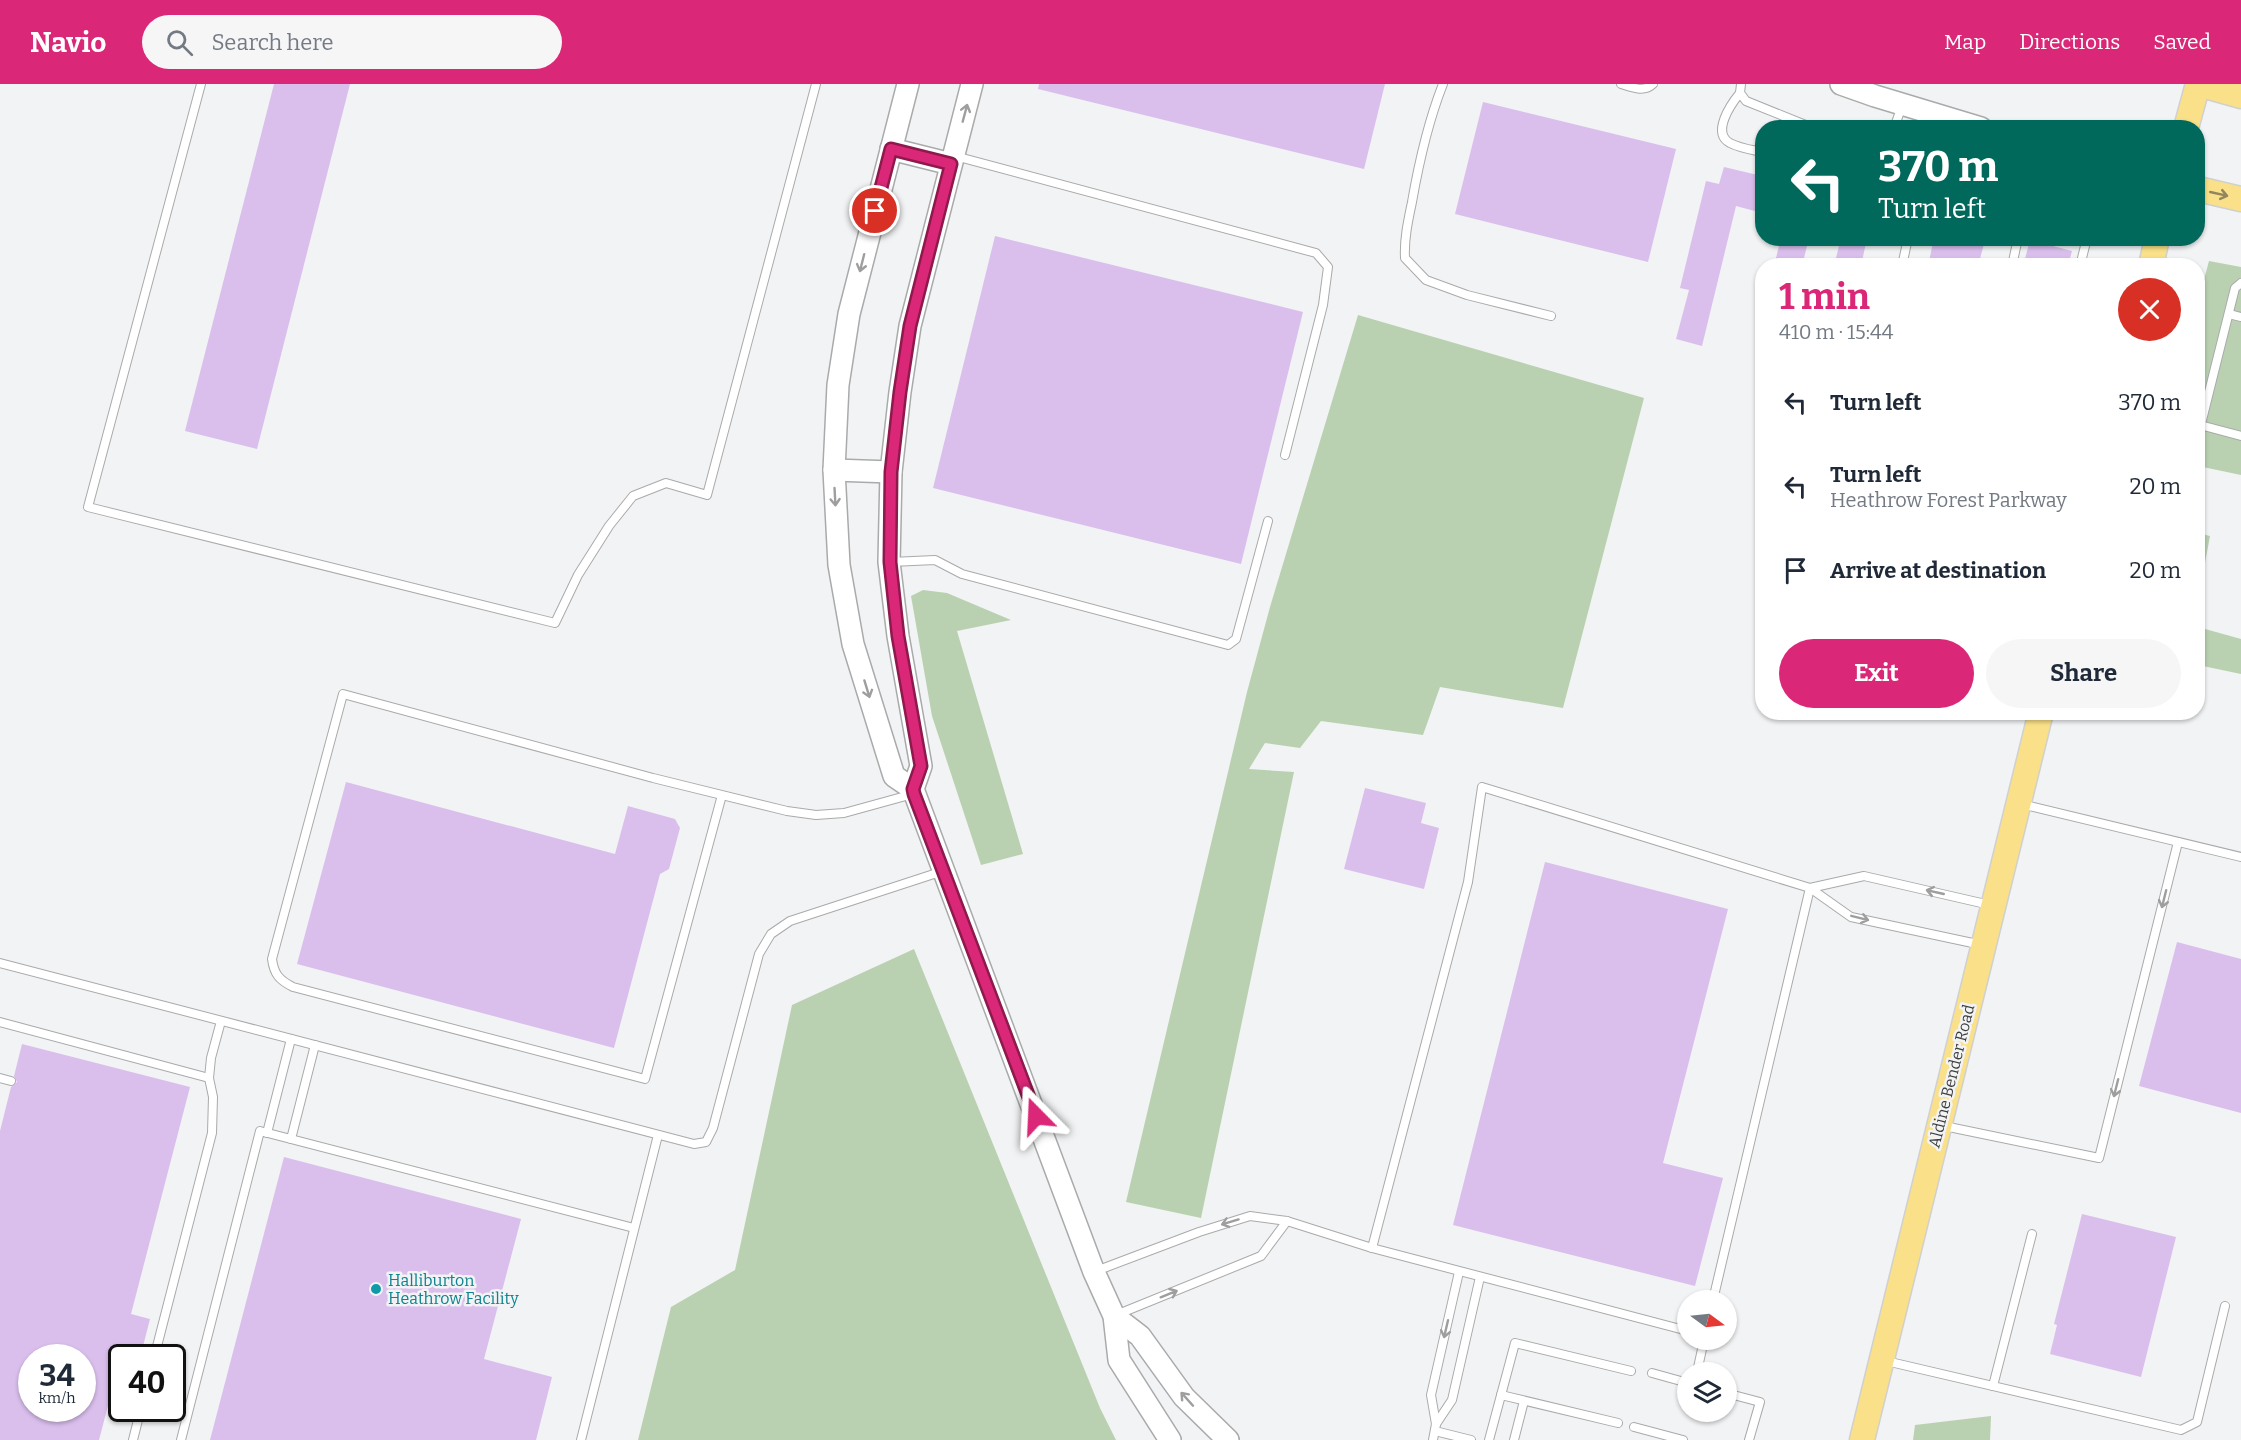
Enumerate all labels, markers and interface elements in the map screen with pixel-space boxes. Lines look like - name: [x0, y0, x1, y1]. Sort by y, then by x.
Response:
- search box: [142, 15, 562, 69]
- text: Navio: [30, 26, 106, 59]
- icon: search: [163, 26, 196, 59]
- text: Search here: [211, 29, 334, 56]
- text: Map: [1944, 29, 1986, 55]
- text: Directions: [2019, 29, 2120, 55]
- text: Saved: [2153, 29, 2211, 55]
- one-way arrow: [959, 103, 971, 122]
- text: 370 m: [1878, 142, 1998, 192]
- icon: left: [1779, 144, 1857, 222]
- pin: [849, 185, 900, 236]
- one-way arrow: [2209, 189, 2228, 200]
- text: Turn left: [1878, 193, 1986, 225]
- icon: arrive: [858, 194, 891, 227]
- one-way arrow: [855, 253, 867, 272]
- text: 1 min: [1779, 275, 1870, 319]
- button: close: [2118, 278, 2181, 341]
- text: 410 m · 15:44: [1779, 320, 1893, 344]
- icon: left: [1779, 386, 1812, 419]
- text: Turn left: [1830, 389, 1922, 416]
- text: 370 m: [2118, 389, 2181, 416]
- text: Turn left: [1830, 461, 1922, 488]
- icon: left: [1779, 470, 1812, 503]
- text: 20 m: [2130, 473, 2181, 500]
- one-way arrow: [830, 487, 841, 507]
- text: Heathrow Forest Parkway: [1830, 488, 2067, 512]
- icon: arrive: [1779, 554, 1812, 587]
- text: Arrive at destination: [1830, 557, 2046, 584]
- text: 20 m: [2130, 557, 2181, 584]
- button: Exit: [1779, 639, 1974, 708]
- button: Share: [1986, 639, 2181, 708]
- one-way arrow: [862, 679, 873, 698]
- one-way arrow: [1926, 886, 1945, 898]
- one-way arrow: [2158, 889, 2169, 908]
- one-way arrow: [1850, 913, 1869, 925]
- street label: Aldine Bender Road: [1924, 1002, 1979, 1150]
- one-way arrow: [2110, 1078, 2122, 1097]
- position arrow: [1004, 1084, 1068, 1148]
- one-way arrow: [1221, 1217, 1240, 1228]
- place label: Halliburton Heathrow Facility: [388, 1271, 519, 1308]
- marker: Halliburton Heathrow Facility: [369, 1282, 383, 1296]
- one-way arrow: [1159, 1288, 1177, 1299]
- north arrow: [1677, 1290, 1737, 1350]
- map controls: [1677, 1290, 1737, 1422]
- one-way arrow: [1439, 1319, 1451, 1338]
- speed limit sign: 40: [108, 1344, 186, 1422]
- text: 34: [39, 1358, 75, 1394]
- button: layers: [1677, 1362, 1737, 1422]
- text: km/h: [38, 1389, 76, 1407]
- one-way arrow: [1180, 1391, 1194, 1406]

